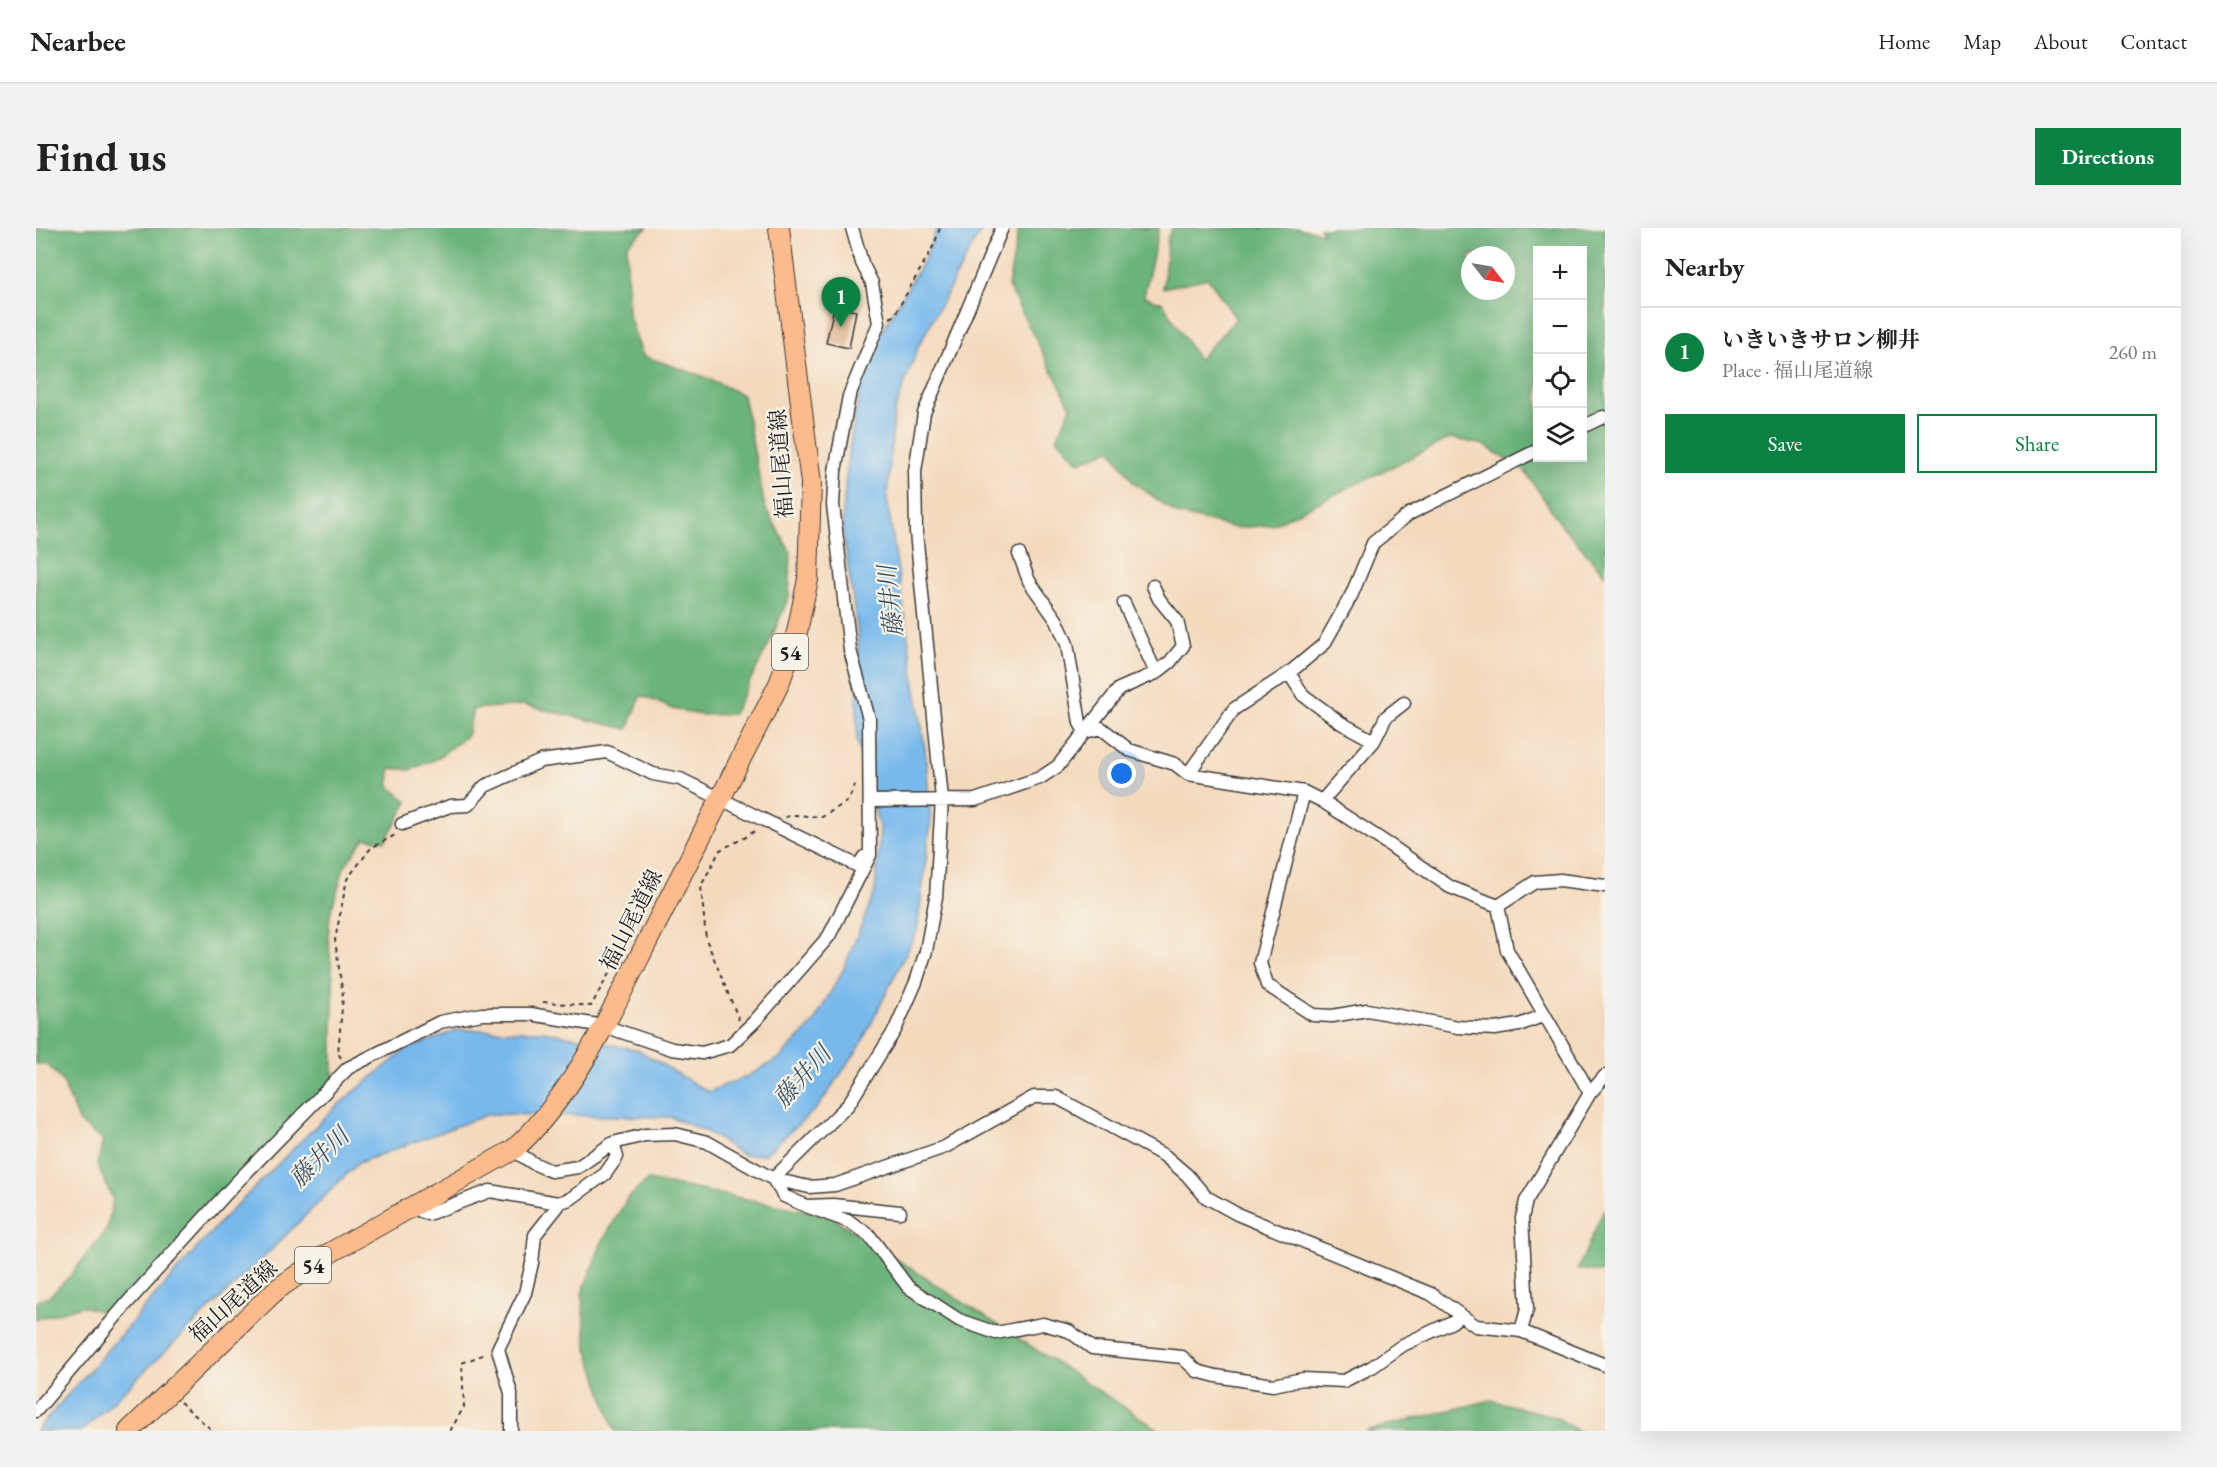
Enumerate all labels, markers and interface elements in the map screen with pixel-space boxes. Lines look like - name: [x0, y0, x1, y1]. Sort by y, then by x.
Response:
- text: Nearbee: [30, 23, 126, 59]
- text: Home: [1878, 28, 1930, 55]
- text: Map: [1963, 28, 2001, 55]
- text: About: [2034, 28, 2087, 55]
- text: Contact: [2120, 28, 2187, 55]
- button: Directions: [2035, 128, 2181, 185]
- text: Find us: [36, 129, 167, 184]
- north arrow: [1461, 246, 1515, 300]
- map controls: [1533, 246, 1587, 462]
- button: +: [1533, 246, 1587, 300]
- text: Nearby: [1665, 250, 1745, 284]
- pin: 1: [822, 278, 860, 327]
- button: −: [1533, 300, 1587, 354]
- text: いきいきサロン柳井: [1722, 325, 1920, 354]
- text: 1: [1679, 339, 1690, 365]
- text: 260 m: [2109, 339, 2157, 365]
- button: locate: [1533, 354, 1587, 408]
- text: Place · 福山尾道線: [1722, 357, 1873, 383]
- street label: 福山尾道線: [763, 408, 799, 520]
- button: layers: [1533, 408, 1587, 462]
- button: Save: [1665, 414, 1905, 473]
- button: Share: [1917, 414, 2157, 473]
- water label: 藤井川: [871, 561, 909, 638]
- road number: 54: [772, 634, 808, 670]
- your location: [1107, 759, 1136, 788]
- street label: 福山尾道線: [593, 864, 669, 976]
- water label: 藤井川: [766, 1037, 840, 1113]
- water label: 藤井川: [283, 1118, 358, 1193]
- road number: 54: [295, 1247, 331, 1283]
- street label: 福山尾道線: [182, 1253, 284, 1349]

